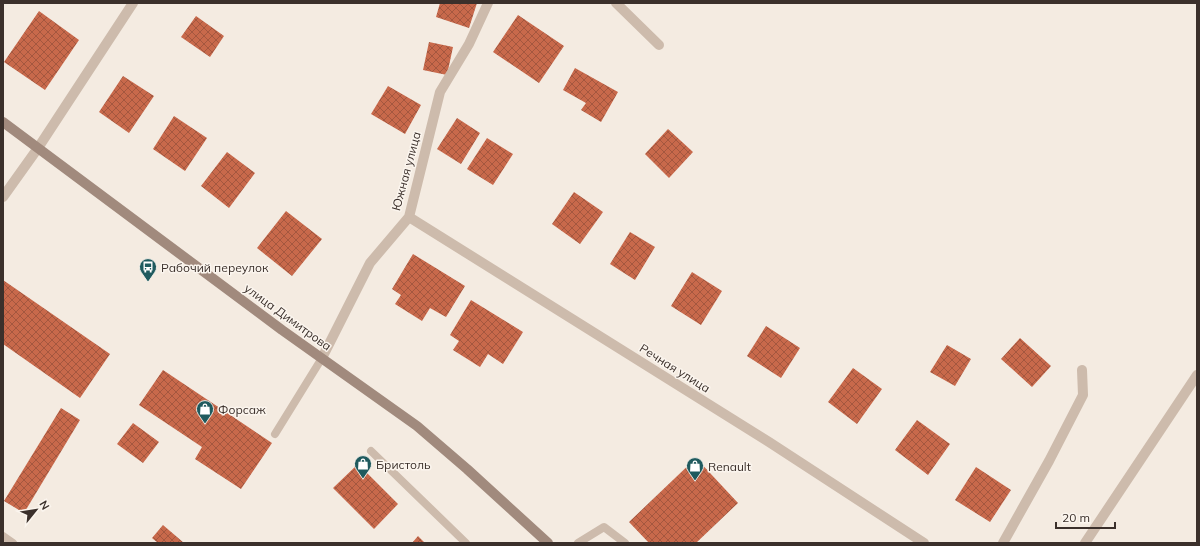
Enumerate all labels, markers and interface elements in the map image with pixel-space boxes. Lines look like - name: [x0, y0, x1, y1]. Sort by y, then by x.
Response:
- street label: Южная улица: [388, 130, 424, 212]
- bus stop icon: Рабочий переулок: [138, 257, 158, 282]
- place label: Рабочий переулок: [161, 260, 269, 275]
- street label: улица Димитрова: [242, 280, 334, 354]
- street label: Речная улица: [637, 340, 713, 396]
- shop icon: Форсаж: [195, 399, 215, 424]
- place label: Форсаж: [218, 402, 266, 417]
- shop icon: Бристоль: [353, 454, 373, 479]
- shop icon: Renault: [685, 456, 705, 481]
- place label: Бристоль: [376, 457, 431, 472]
- place label: Renault: [708, 459, 751, 474]
- north arrow: [16, 490, 56, 530]
- text: N: [37, 498, 53, 512]
- scale bar: [1056, 504, 1115, 530]
- text: 20 m: [1062, 510, 1090, 525]

